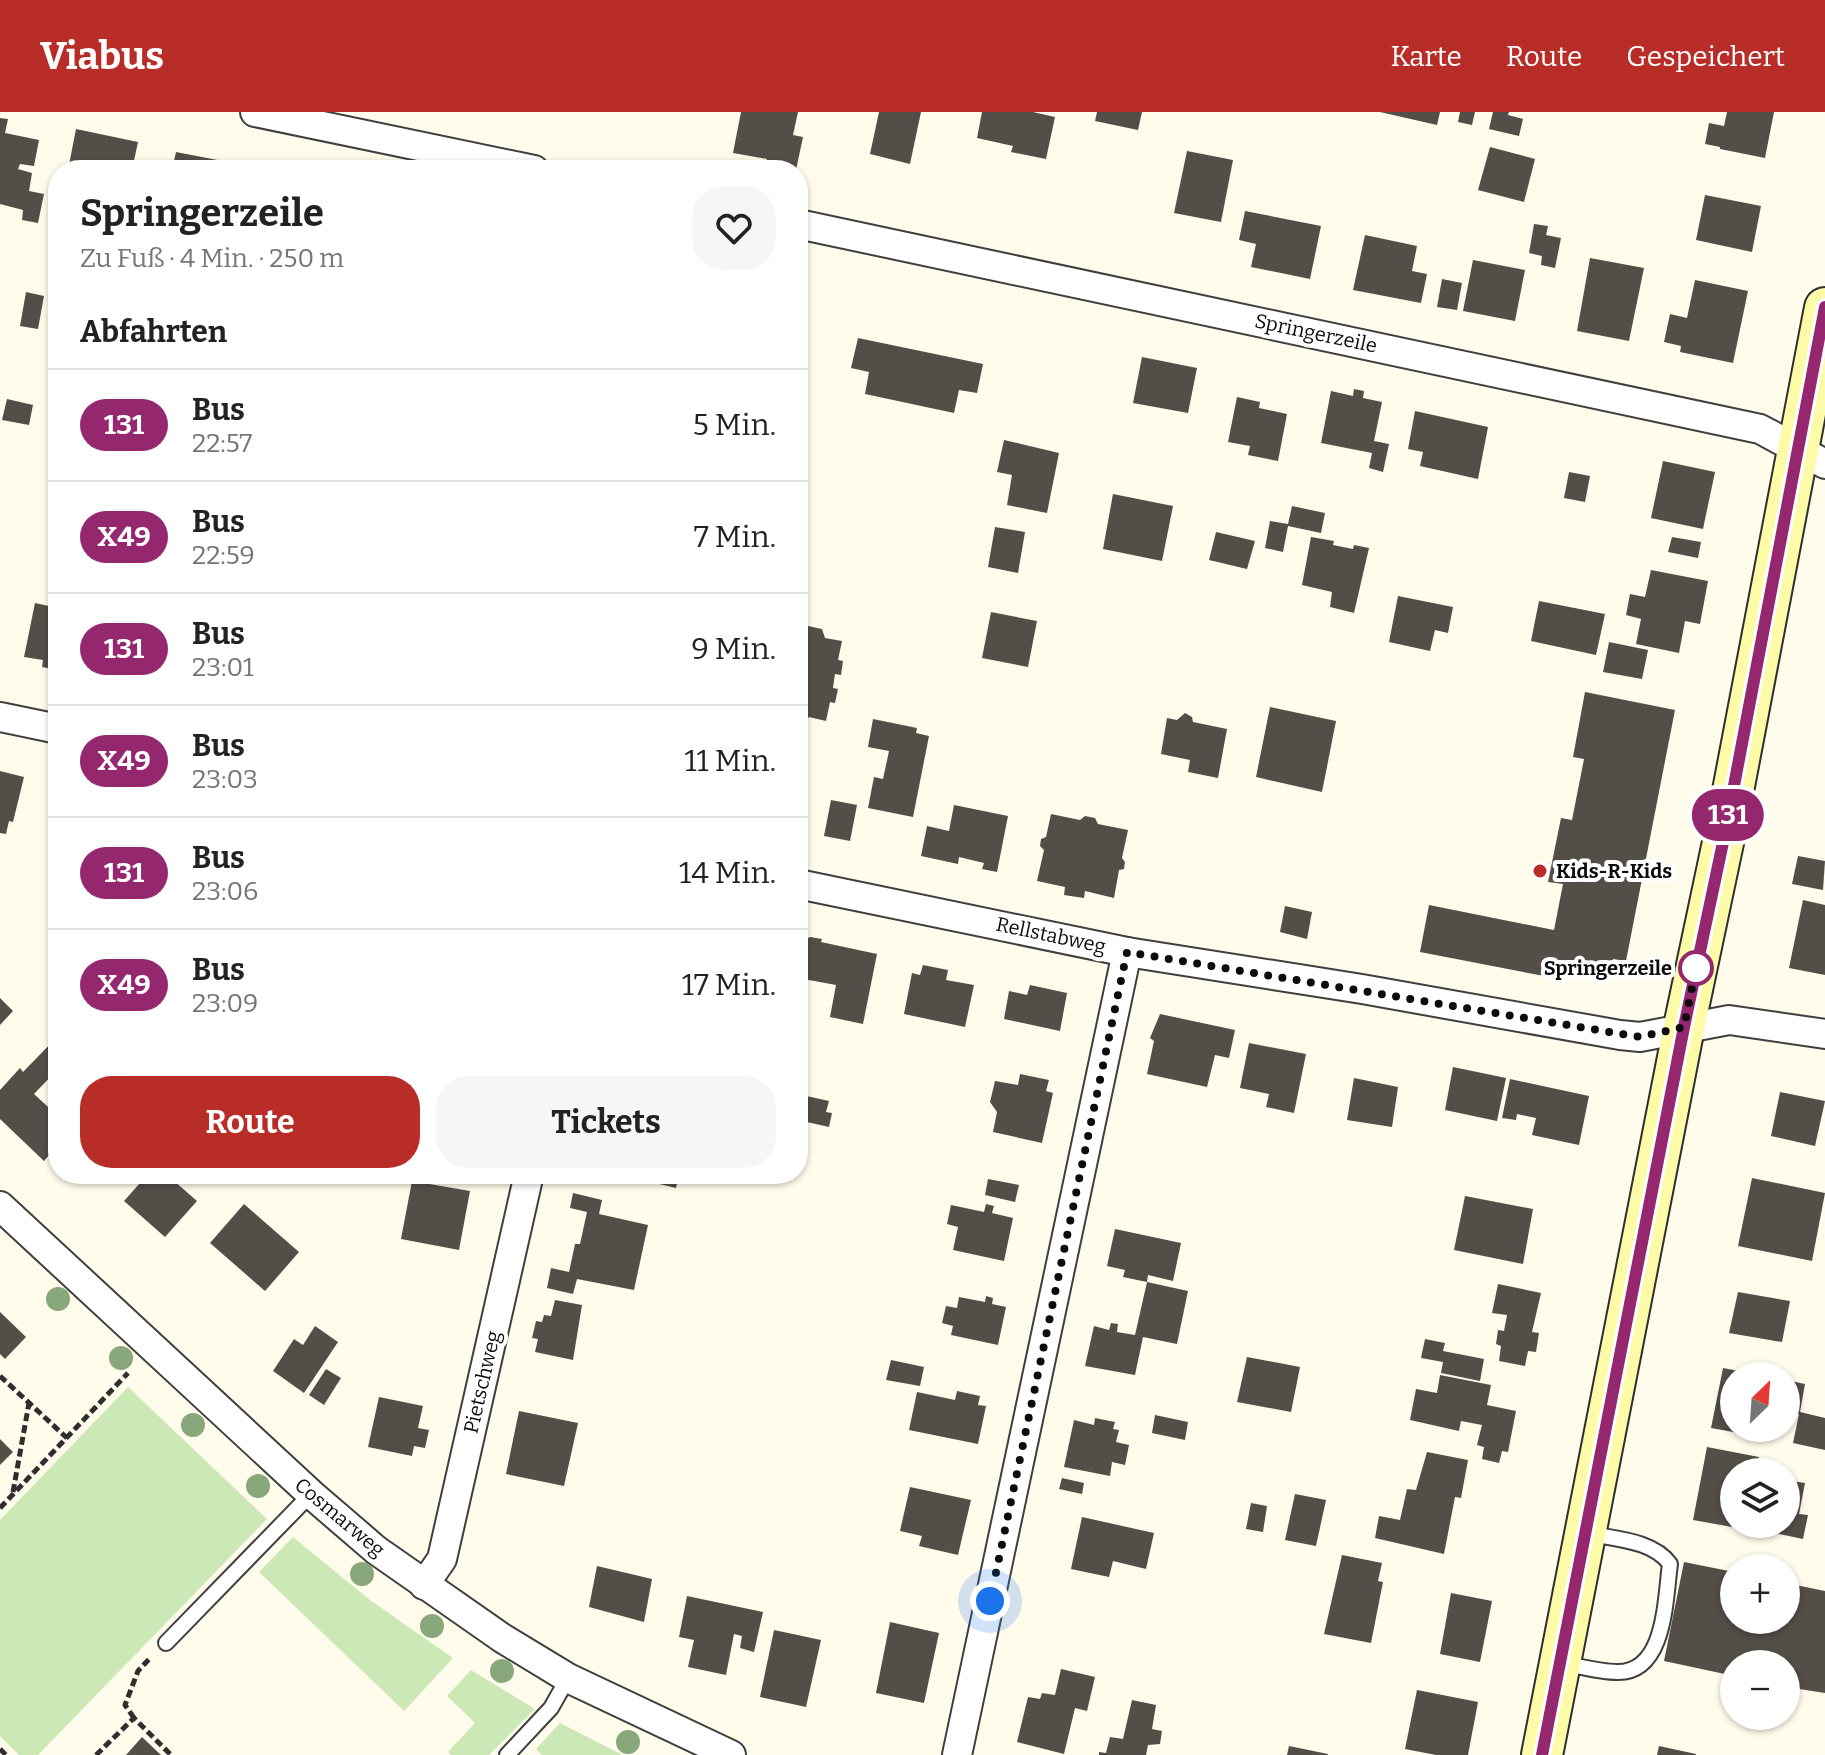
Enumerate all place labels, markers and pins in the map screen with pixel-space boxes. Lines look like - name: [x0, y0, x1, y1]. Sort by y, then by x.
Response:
- place label: Kids-R-Kids: [1556, 859, 1672, 883]
- marker: Kids-R-Kids: [1531, 862, 1549, 880]
- marker: Springerzeile: [1679, 951, 1713, 985]
- place label: Springerzeile: [1544, 956, 1672, 980]

